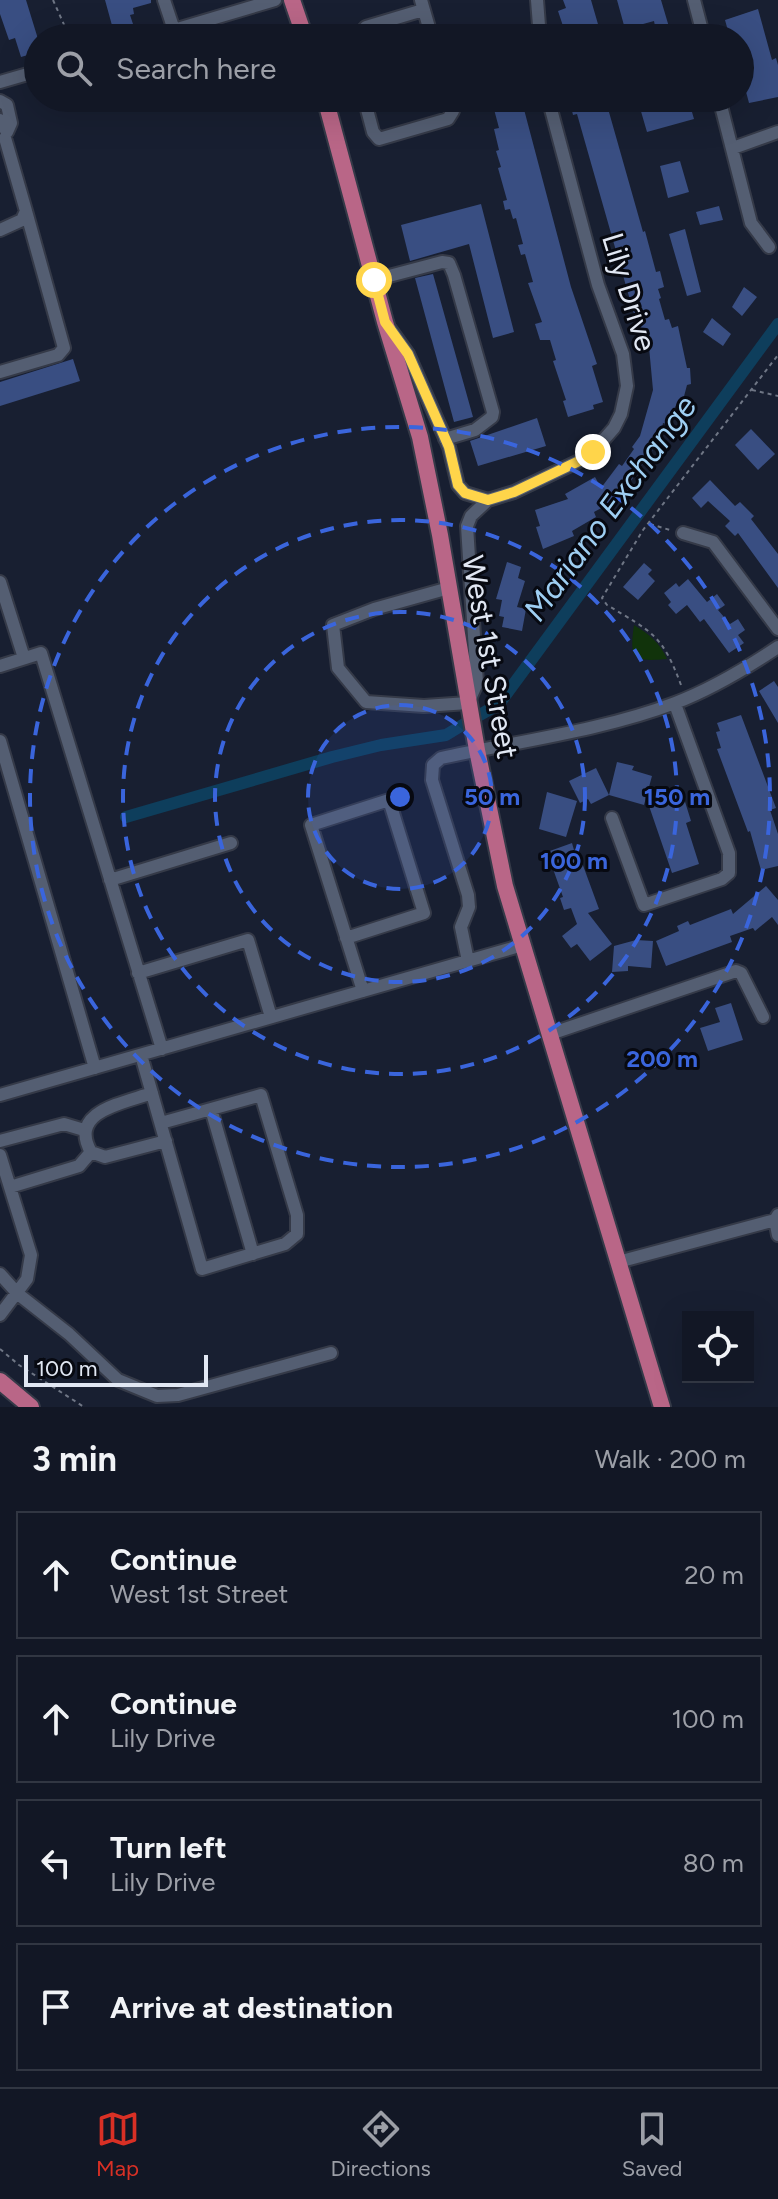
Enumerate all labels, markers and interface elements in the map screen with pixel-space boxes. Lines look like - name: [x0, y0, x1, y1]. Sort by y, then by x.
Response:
- search box: [24, 24, 754, 112]
- icon: search: [52, 46, 96, 90]
- text: Search here: [116, 50, 276, 87]
- street label: Lily Drive: [594, 228, 665, 355]
- route start: [356, 262, 392, 298]
- water label: Mariano Exchange: [515, 388, 705, 628]
- route end: [575, 434, 611, 470]
- street label: West 1st Street: [454, 552, 527, 761]
- text: 50 m: [464, 782, 520, 811]
- text: 150 m: [644, 782, 710, 811]
- centre of rings: [386, 783, 414, 811]
- text: 100 m: [540, 846, 608, 875]
- text: 200 m: [626, 1044, 698, 1073]
- map controls: [682, 1311, 754, 1383]
- button: locate: [682, 1311, 754, 1383]
- scale bar: [24, 1351, 208, 1387]
- text: 100 m: [36, 1355, 97, 1382]
- text: 3 min: [32, 1439, 117, 1480]
- text: Walk · 200 m: [595, 1443, 746, 1475]
- text: Continue: [110, 1541, 237, 1578]
- icon: ahead: [34, 1553, 78, 1597]
- text: 20 m: [684, 1559, 744, 1591]
- text: West 1st Street: [110, 1578, 288, 1610]
- text: Continue: [110, 1685, 237, 1722]
- icon: ahead: [34, 1697, 78, 1741]
- text: 100 m: [671, 1703, 744, 1735]
- text: Lily Drive: [110, 1722, 216, 1754]
- text: Turn left: [110, 1829, 227, 1866]
- icon: left: [34, 1841, 78, 1885]
- text: 80 m: [683, 1847, 744, 1879]
- text: Lily Drive: [110, 1866, 216, 1898]
- icon: arrive: [34, 1985, 78, 2029]
- text: Arrive at destination: [110, 1989, 393, 2026]
- tab: Map: [96, 2107, 140, 2182]
- tab: Directions: [331, 2107, 431, 2182]
- tab: Saved: [622, 2107, 682, 2182]

